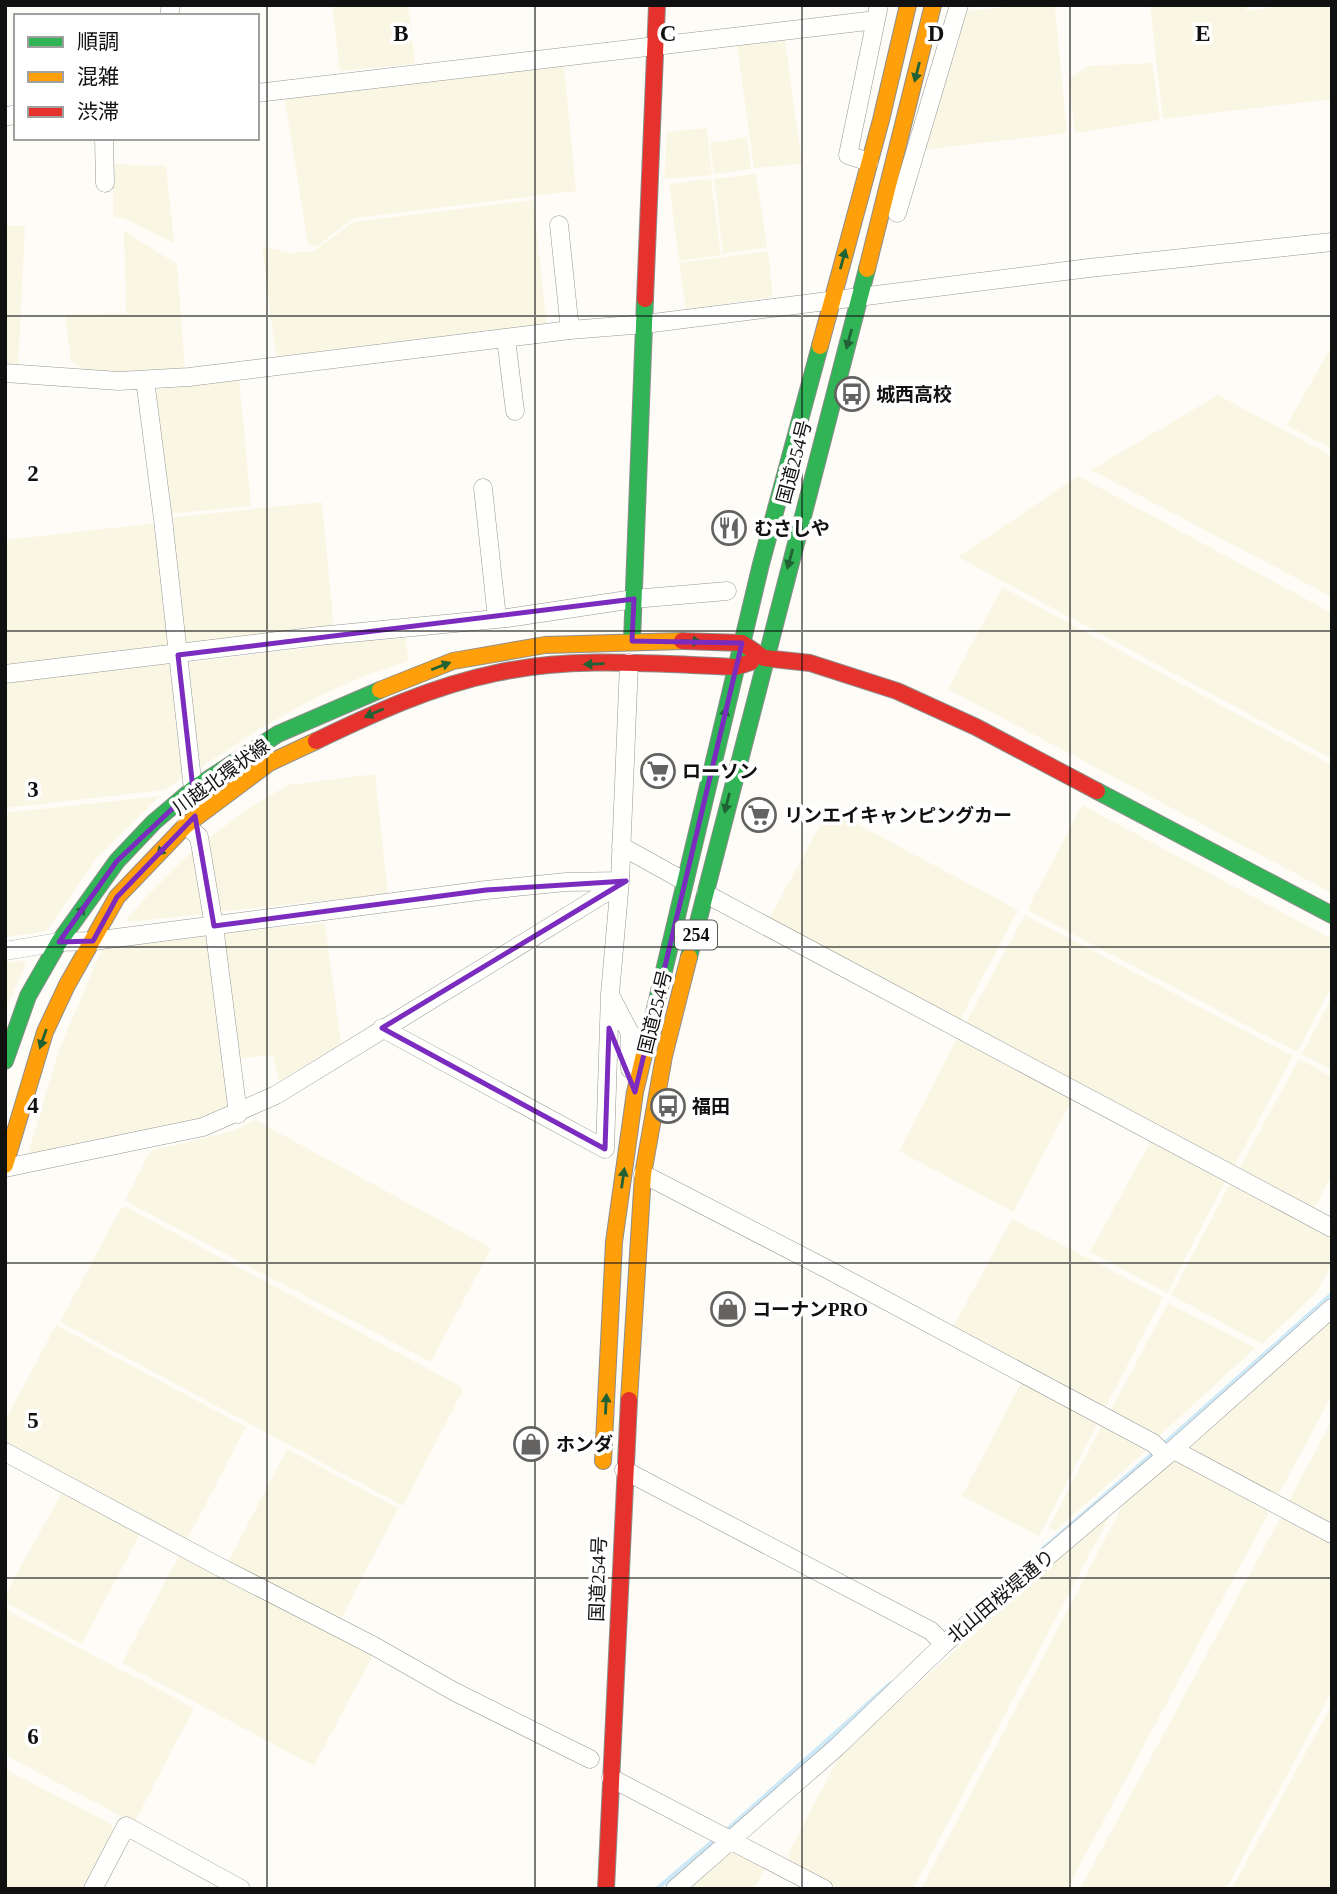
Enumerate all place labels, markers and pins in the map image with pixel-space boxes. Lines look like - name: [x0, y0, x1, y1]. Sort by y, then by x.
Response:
- bus stop icon: 城西高校: [833, 375, 871, 413]
- place label: 城西高校: [876, 384, 952, 405]
- restaurant icon: むさしや: [710, 509, 748, 547]
- place label: むさしや: [754, 518, 830, 539]
- supermarket icon: ローソン: [639, 752, 677, 790]
- place label: ローソン: [682, 761, 758, 782]
- supermarket icon: リンエイキャンピングカー: [740, 796, 778, 834]
- place label: リンエイキャンピングカー: [784, 805, 1012, 826]
- bus stop icon: 福田: [649, 1087, 687, 1125]
- place label: 福田: [692, 1096, 730, 1117]
- shop icon: コーナンPRO: [709, 1290, 747, 1328]
- place label: コーナンPRO: [752, 1299, 868, 1320]
- shop icon: ホンダ: [512, 1425, 550, 1463]
- place label: ホンダ: [556, 1434, 613, 1455]

